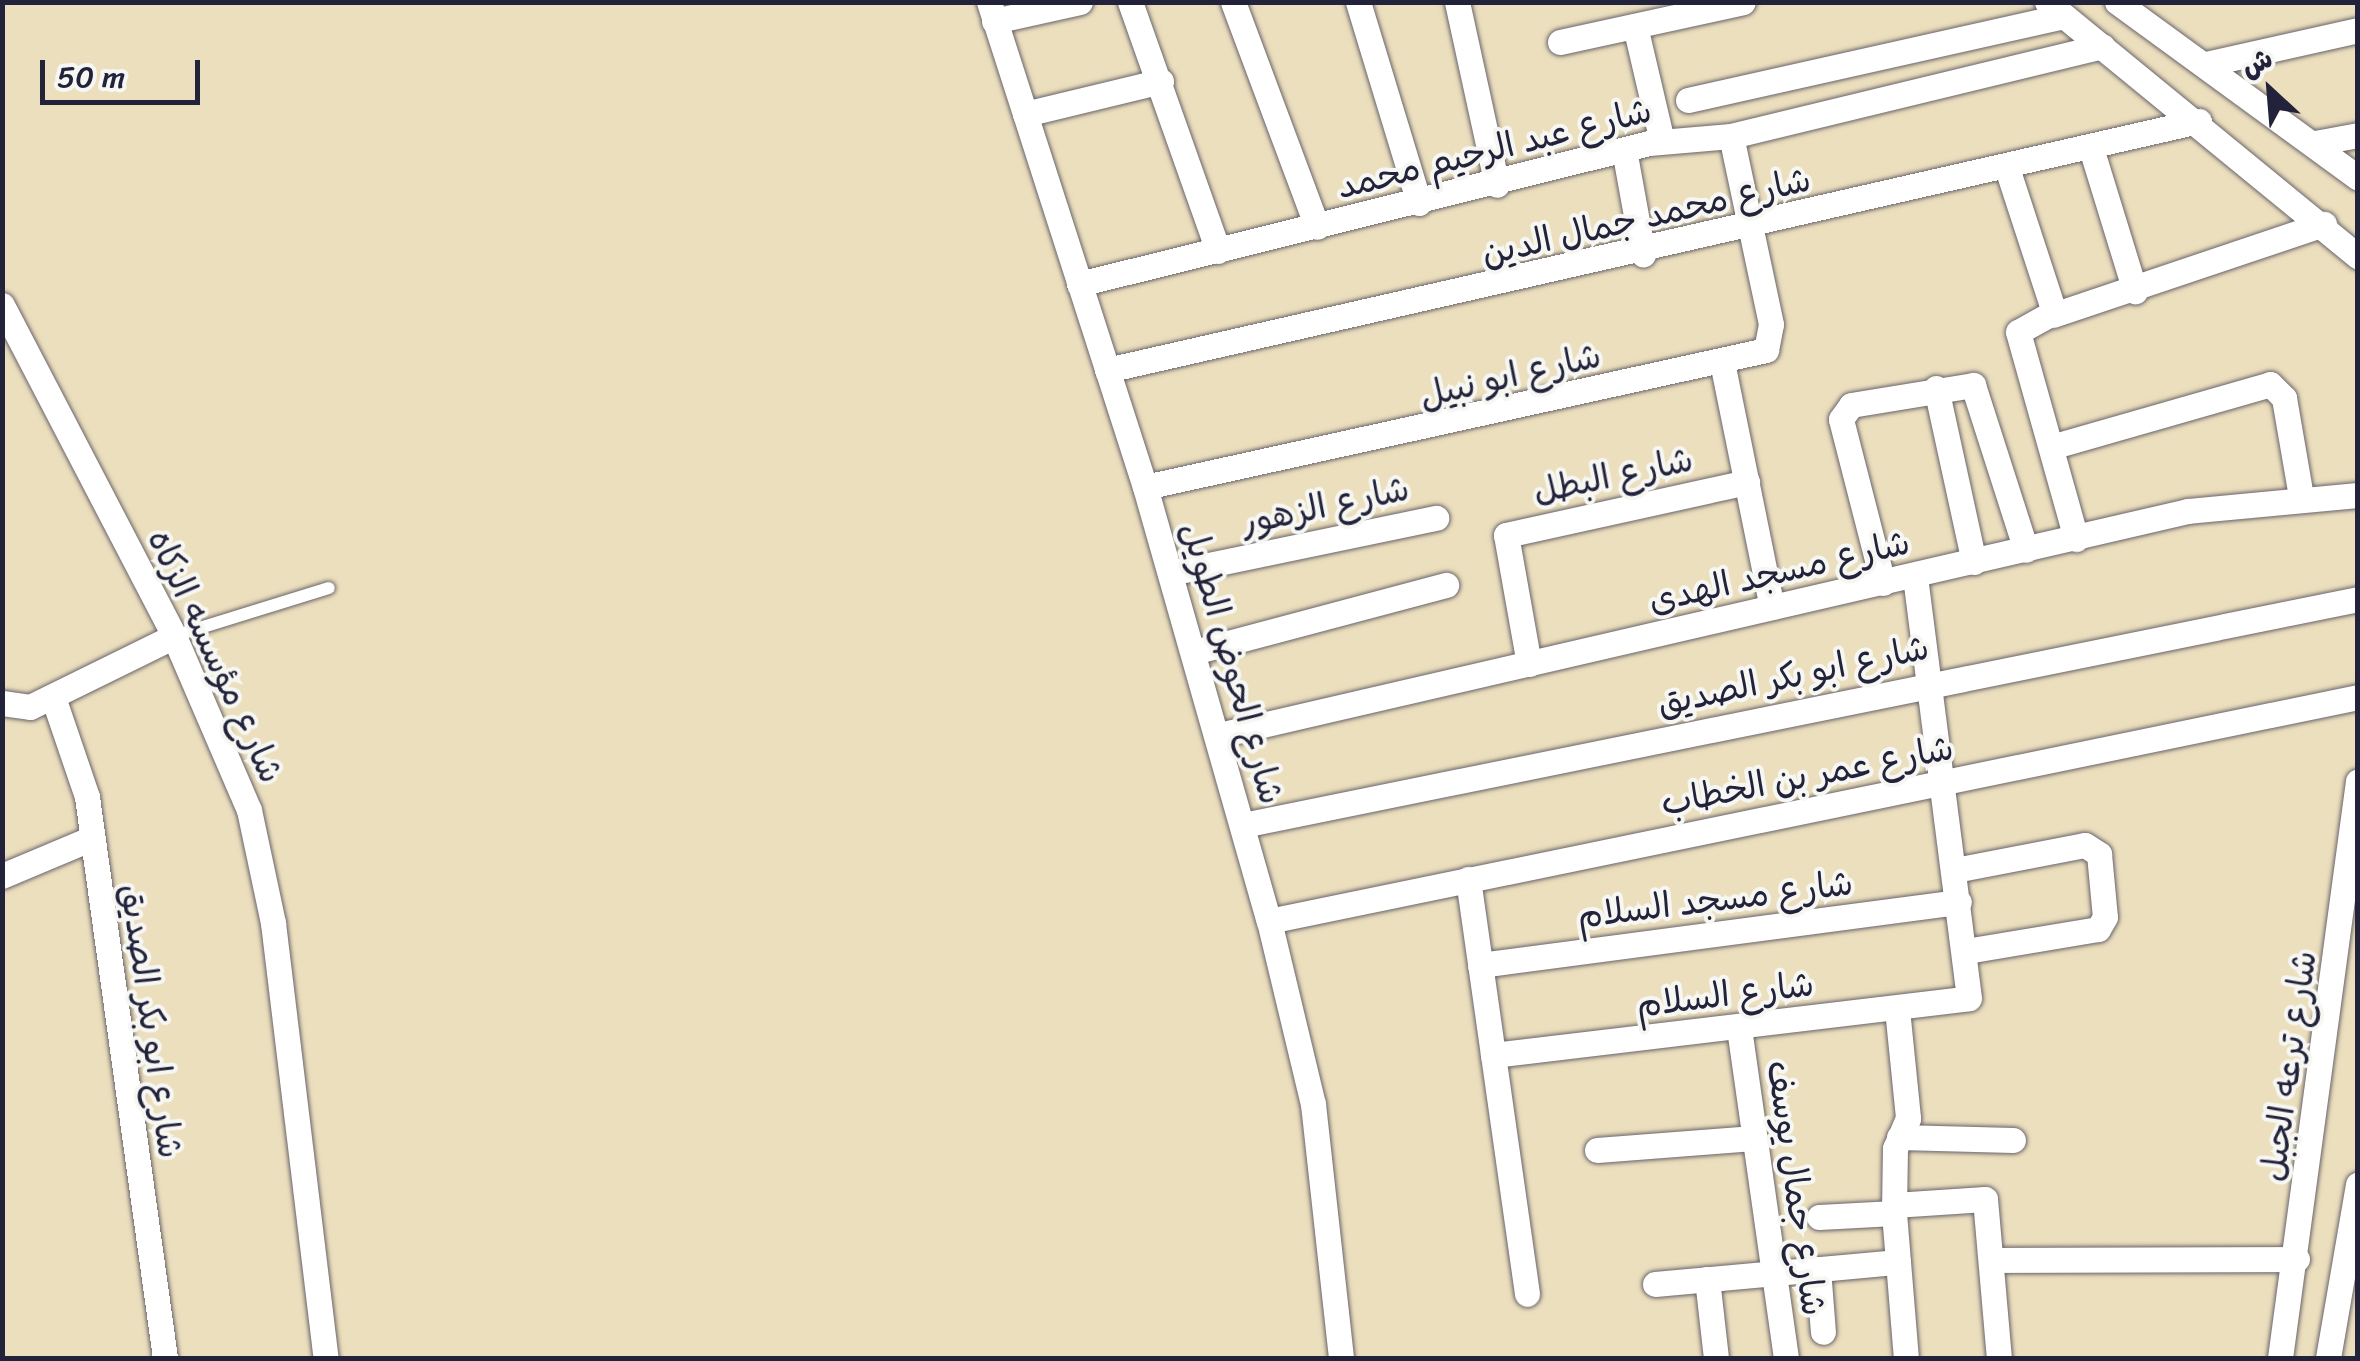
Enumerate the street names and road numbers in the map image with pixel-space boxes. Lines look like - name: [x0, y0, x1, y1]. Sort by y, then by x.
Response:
- street label: شارع عبد الرحيم محمد: [1332, 89, 1656, 207]
- street label: شارع محمد جمال الدين: [1477, 158, 1815, 274]
- street label: شارع ابو نبيل: [1415, 334, 1605, 416]
- street label: شارع البطل: [1529, 438, 1697, 512]
- street label: شارع الزهور: [1237, 467, 1413, 543]
- street label: شارع الحوض الطويل: [1173, 517, 1293, 809]
- street label: شارع مسجد الهدى: [1644, 521, 1914, 621]
- street label: شارع مؤسسه الزكاه: [139, 523, 293, 789]
- street label: شارع ابو بكر الصديق: [1653, 626, 1933, 724]
- street label: شارع عمر بن الخطاب: [1657, 726, 1957, 824]
- street label: شارع مسجد السلام: [1575, 861, 1855, 937]
- street label: شارع ابو بكر الصديق: [112, 881, 192, 1161]
- street label: شارع ترعه الجبل: [2251, 948, 2325, 1184]
- street label: شارع السلام: [1634, 962, 1816, 1026]
- street label: شارع جمال يوسف: [1758, 1058, 1836, 1318]

